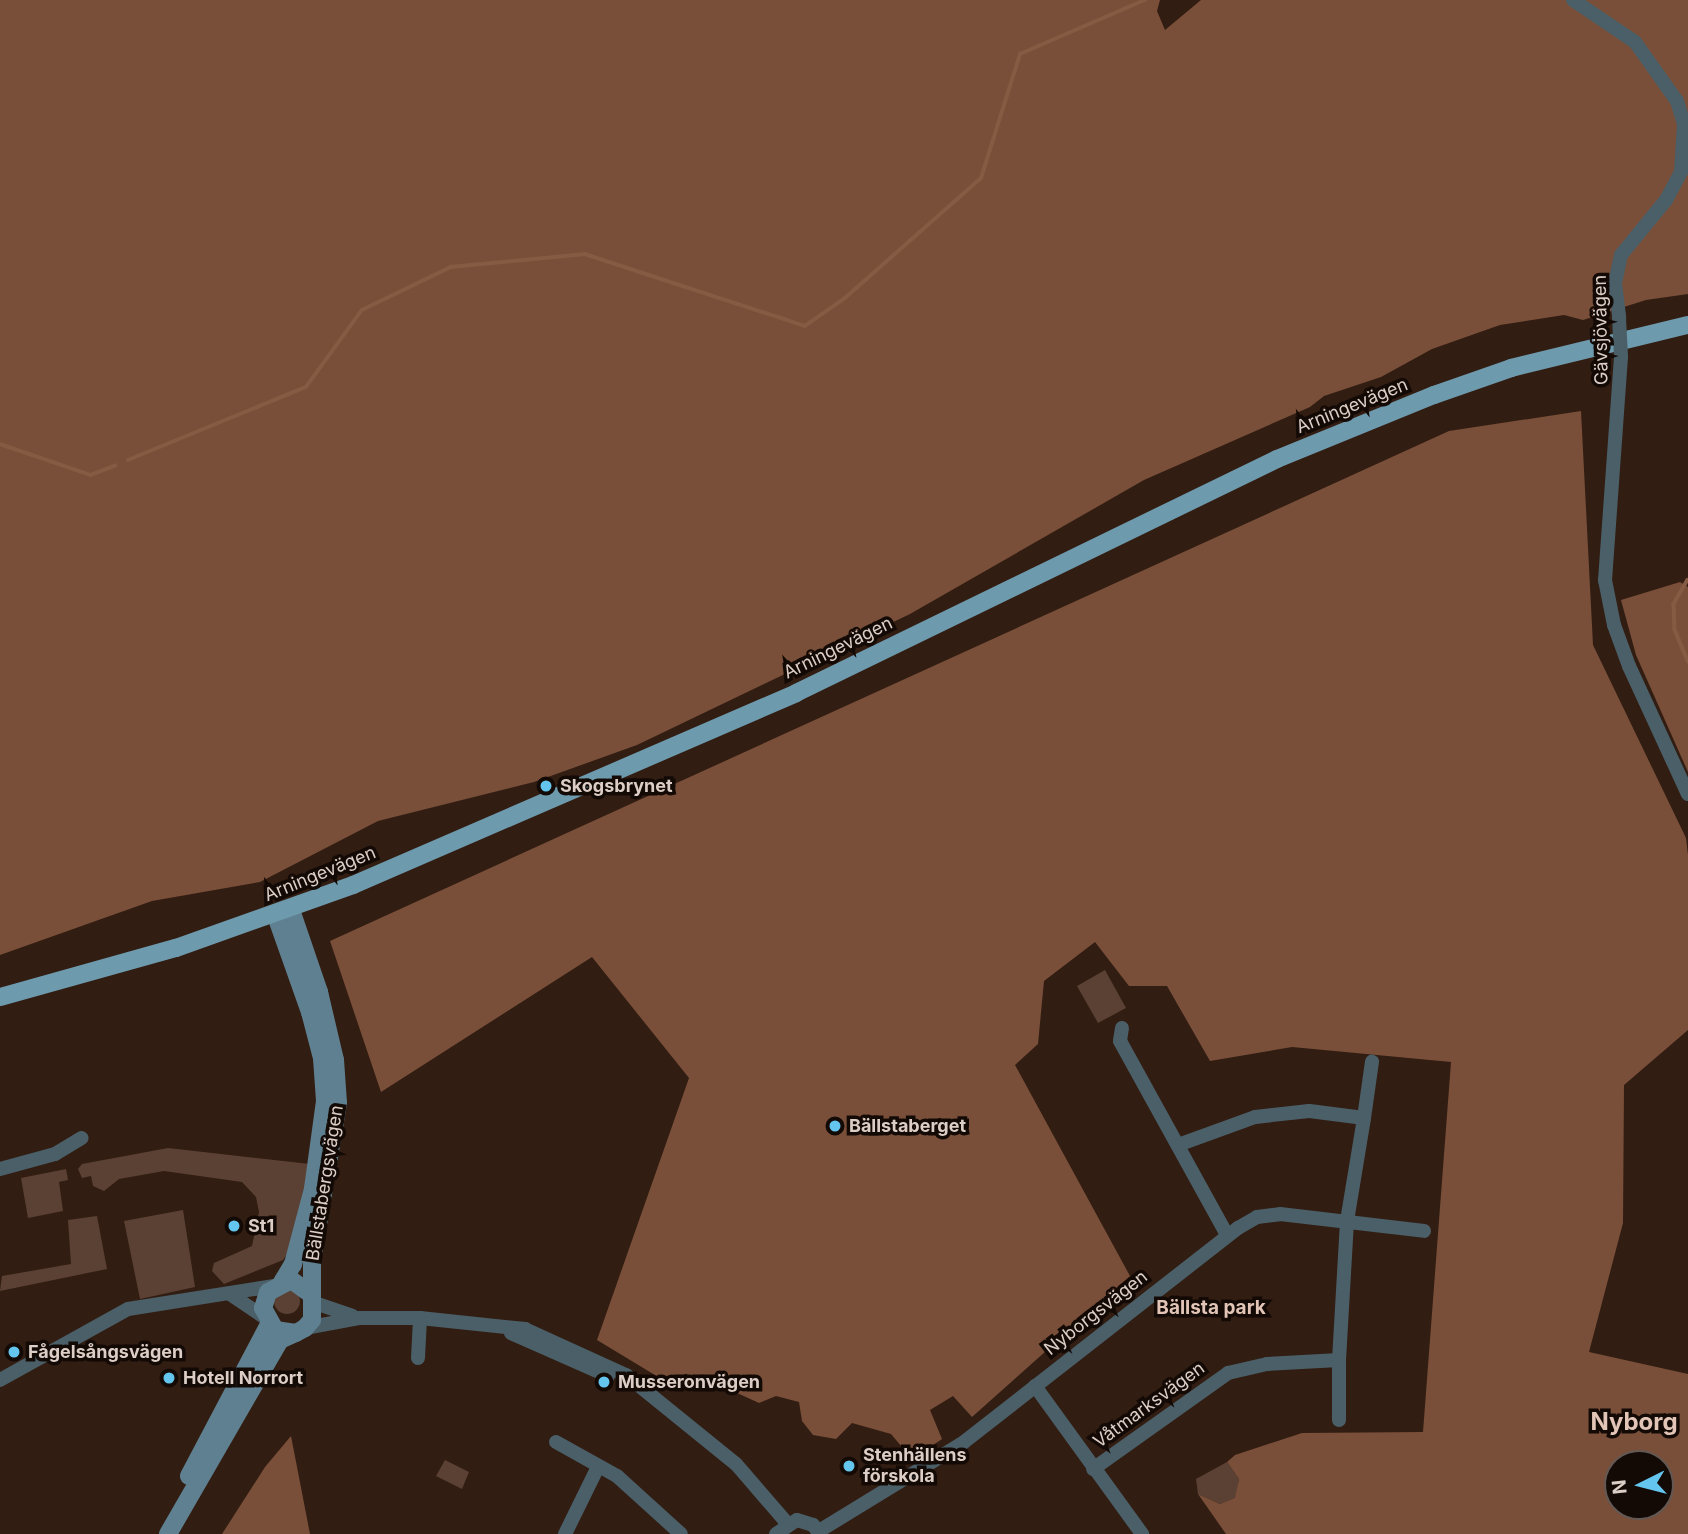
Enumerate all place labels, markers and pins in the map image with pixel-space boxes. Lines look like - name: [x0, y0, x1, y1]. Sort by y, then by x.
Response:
- place label: Skogsbrynet: [560, 775, 673, 797]
- marker: Skogsbrynet: [538, 778, 554, 794]
- place label: Bällstaberget: [849, 1115, 966, 1137]
- marker: Bällstaberget: [827, 1118, 843, 1134]
- place label: St1: [248, 1215, 274, 1237]
- marker: St1: [226, 1218, 242, 1234]
- place label: Fågelsångsvägen: [28, 1341, 183, 1363]
- marker: Fågelsångsvägen: [6, 1344, 22, 1360]
- place label: Hotell Norrort: [183, 1367, 303, 1389]
- marker: Hotell Norrort: [161, 1370, 177, 1386]
- place label: Musseronvägen: [618, 1371, 760, 1393]
- marker: Musseronvägen: [596, 1374, 612, 1390]
- place label: Stenhällens förskola: [863, 1445, 967, 1488]
- marker: Stenhällens förskola: [841, 1458, 857, 1474]

